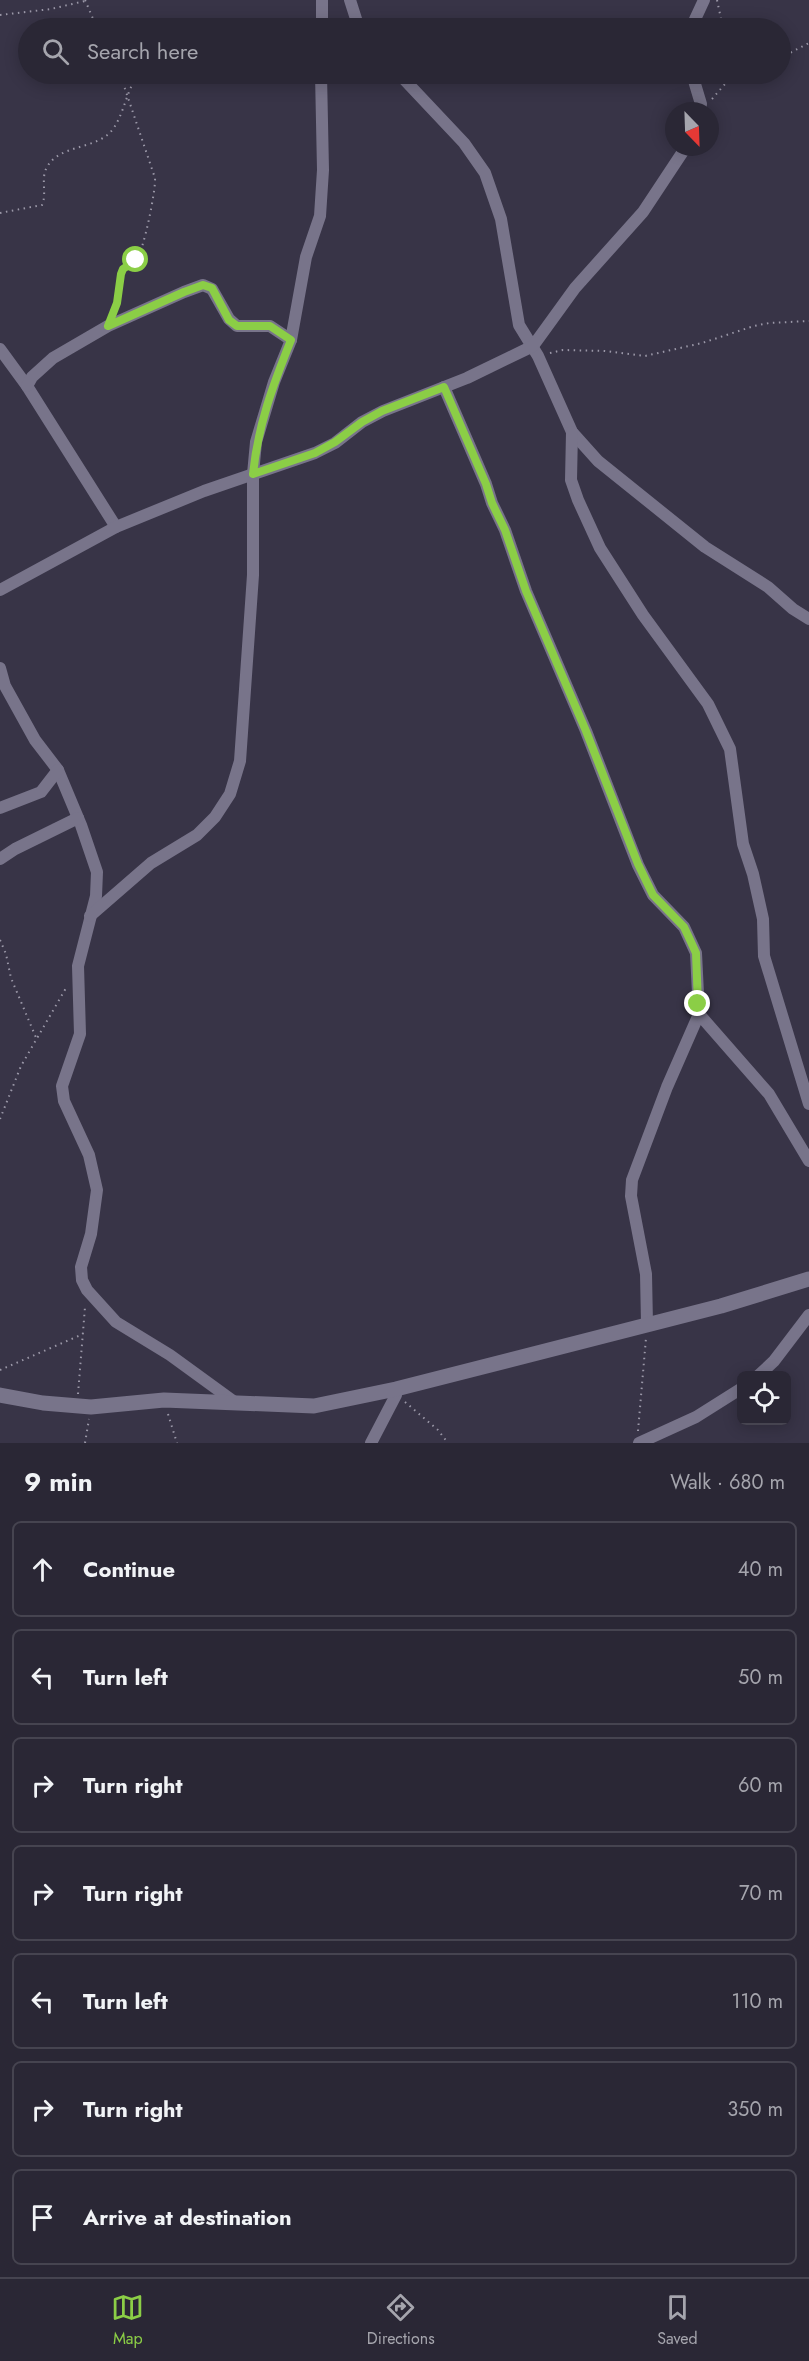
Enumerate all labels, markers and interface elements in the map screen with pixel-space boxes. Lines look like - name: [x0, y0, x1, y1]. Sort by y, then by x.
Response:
- search box: [18, 18, 791, 84]
- icon: search: [39, 35, 72, 68]
- text: Search here: [87, 35, 198, 67]
- north arrow: [665, 102, 719, 156]
- route start: [122, 246, 148, 272]
- route end: [684, 990, 710, 1016]
- map controls: [737, 1371, 791, 1425]
- button: locate: [737, 1371, 791, 1425]
- text: 9 min: [24, 1463, 93, 1501]
- text: Walk · 680 m: [670, 1468, 785, 1497]
- icon: ahead: [26, 1553, 59, 1586]
- text: Continue: [83, 1553, 175, 1585]
- text: 40 m: [738, 1555, 783, 1584]
- icon: left: [26, 1661, 59, 1694]
- text: Turn left: [83, 1661, 168, 1693]
- text: 50 m: [738, 1663, 783, 1692]
- icon: right: [26, 1769, 59, 1802]
- text: Turn right: [83, 1769, 183, 1801]
- text: 60 m: [738, 1771, 783, 1800]
- icon: right: [26, 1877, 59, 1910]
- text: Turn right: [83, 1877, 183, 1909]
- text: 70 m: [739, 1879, 783, 1908]
- icon: left: [26, 1985, 59, 2018]
- text: Turn left: [83, 1985, 168, 2017]
- text: 110 m: [731, 1987, 783, 2016]
- icon: right: [26, 2093, 59, 2126]
- text: Turn right: [83, 2093, 183, 2125]
- text: 350 m: [727, 2095, 783, 2124]
- icon: arrive: [26, 2201, 59, 2234]
- text: Arrive at destination: [83, 2201, 292, 2233]
- tab: Map: [111, 2291, 144, 2350]
- tab: Directions: [367, 2291, 435, 2350]
- tab: Saved: [657, 2291, 698, 2350]

